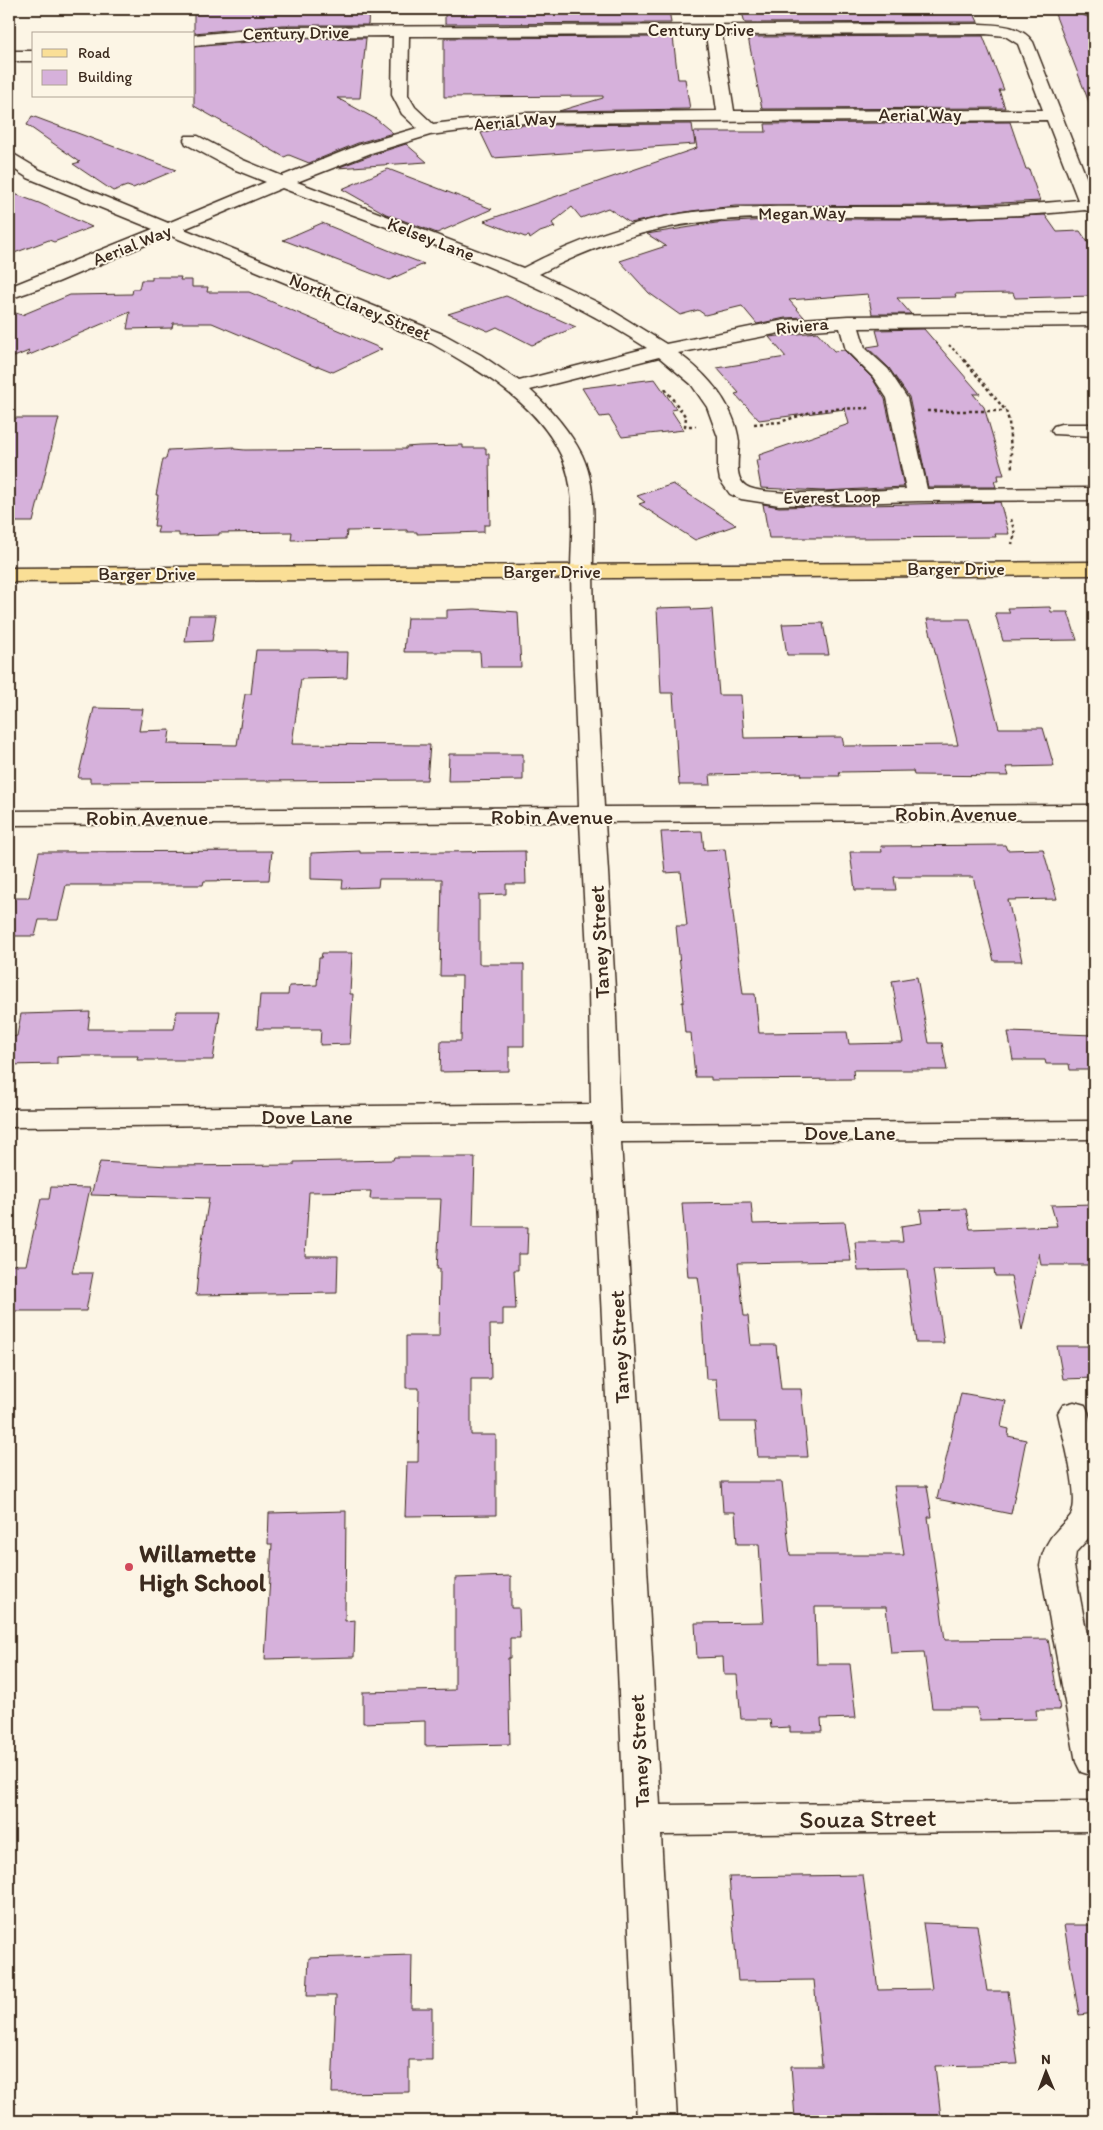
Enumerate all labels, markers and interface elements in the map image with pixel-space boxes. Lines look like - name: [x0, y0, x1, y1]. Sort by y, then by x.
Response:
- street label: Century Drive: [648, 19, 754, 41]
- street label: Century Drive: [242, 21, 350, 45]
- legend: [32, 32, 195, 98]
- text: Road: [78, 44, 111, 62]
- text: Building: [78, 68, 132, 86]
- street label: Aerial Way: [879, 104, 962, 126]
- street label: Aerial Way: [473, 106, 558, 136]
- street label: Megan Way: [758, 201, 847, 225]
- street label: Kelsey Lane: [384, 212, 478, 266]
- street label: Aerial Way: [89, 219, 175, 271]
- street label: North Clarey Street: [286, 269, 434, 345]
- street label: Riviera: [774, 312, 830, 340]
- street label: Everest Loop: [783, 485, 881, 509]
- street label: Barger Drive: [907, 558, 1005, 580]
- street label: Barger Drive: [503, 561, 601, 583]
- street label: Barger Drive: [98, 563, 196, 585]
- street label: Robin Avenue: [895, 801, 1017, 826]
- street label: Robin Avenue: [491, 804, 613, 829]
- street label: Robin Avenue: [86, 805, 208, 830]
- street label: Taney Street: [584, 885, 614, 999]
- street label: Dove Lane: [261, 1104, 353, 1129]
- street label: Dove Lane: [804, 1120, 896, 1145]
- street label: Taney Street: [604, 1290, 634, 1404]
- place label: Willamette High School: [139, 1538, 267, 1598]
- marker: Willamette High School: [123, 1561, 135, 1573]
- street label: Taney Street: [624, 1694, 654, 1808]
- street label: Souza Street: [799, 1802, 937, 1834]
- north arrow: [1020, 2048, 1070, 2098]
- text: N: [1041, 2051, 1051, 2068]

